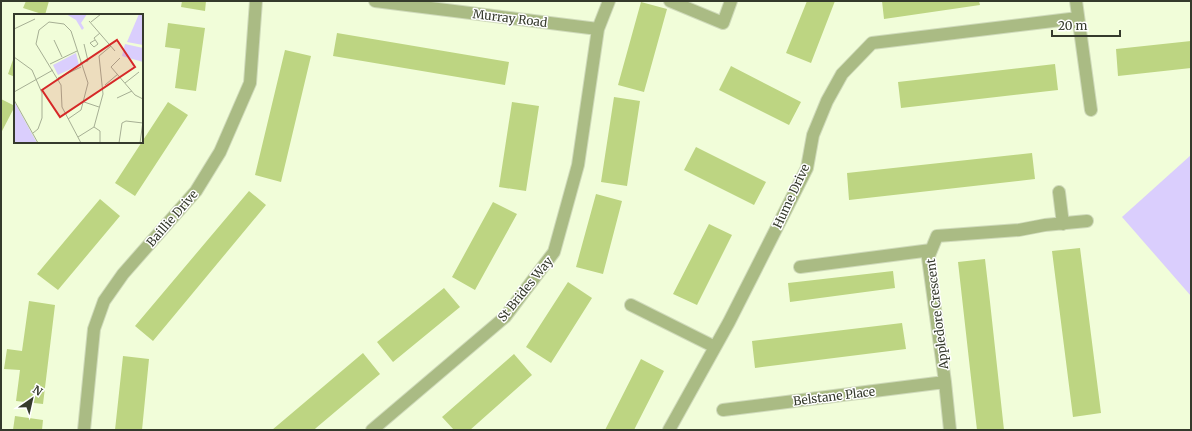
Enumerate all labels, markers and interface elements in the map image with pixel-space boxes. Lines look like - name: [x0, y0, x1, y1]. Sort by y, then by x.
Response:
- street label: Murray Road: [472, 6, 548, 30]
- scale bar: [1052, 12, 1120, 38]
- inset map: [14, 14, 143, 143]
- text: 20 m: [1058, 18, 1087, 33]
- street label: Hume Drive: [770, 162, 812, 230]
- street label: Baillie Drive: [143, 187, 201, 249]
- street label: St Brides Way: [494, 254, 556, 324]
- street label: Appledore Crescent: [923, 258, 951, 371]
- north arrow: [12, 379, 52, 419]
- text: N: [30, 382, 45, 399]
- street label: Belstane Place: [792, 384, 876, 408]

